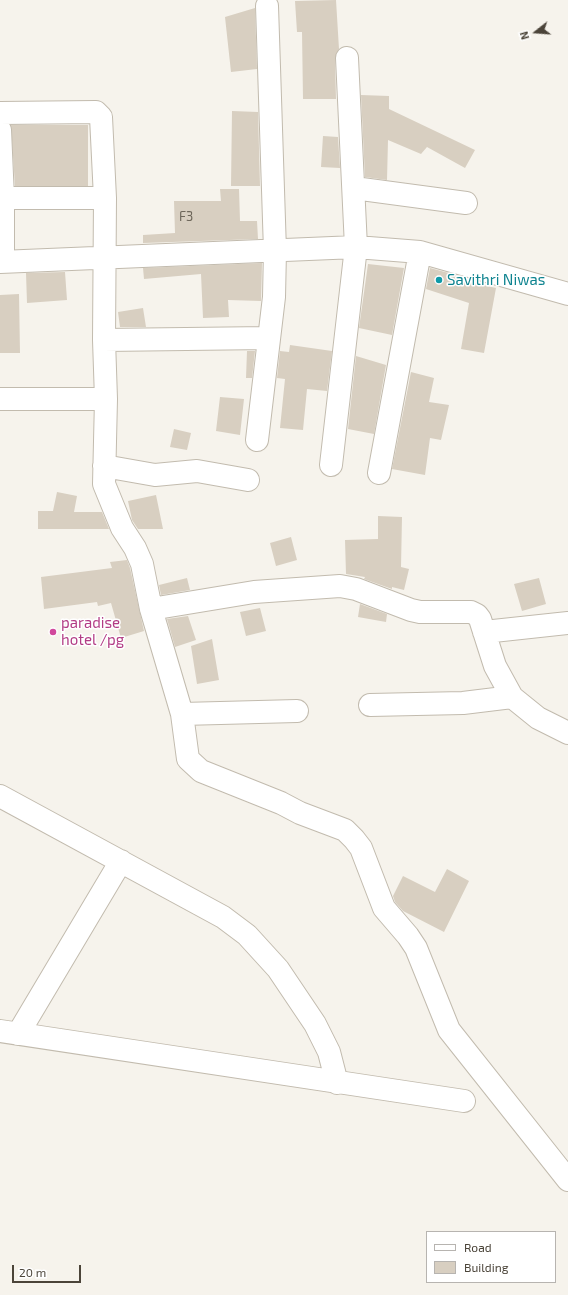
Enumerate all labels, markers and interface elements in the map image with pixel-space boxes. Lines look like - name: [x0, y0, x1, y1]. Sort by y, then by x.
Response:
- north arrow: [516, 12, 556, 52]
- text: N: [517, 30, 531, 41]
- house number: F3: [179, 209, 193, 225]
- place label: Savithri Niwas: [447, 271, 545, 289]
- marker: Savithri Niwas: [434, 275, 444, 285]
- place label: paradise hotel /pg: [61, 614, 124, 649]
- marker: paradise hotel /pg: [48, 627, 58, 637]
- legend: [426, 1231, 556, 1283]
- text: Road: [464, 1240, 492, 1254]
- scale bar: [14, 1257, 83, 1283]
- text: Building: [464, 1260, 508, 1274]
- text: 20 m: [19, 1265, 46, 1279]

